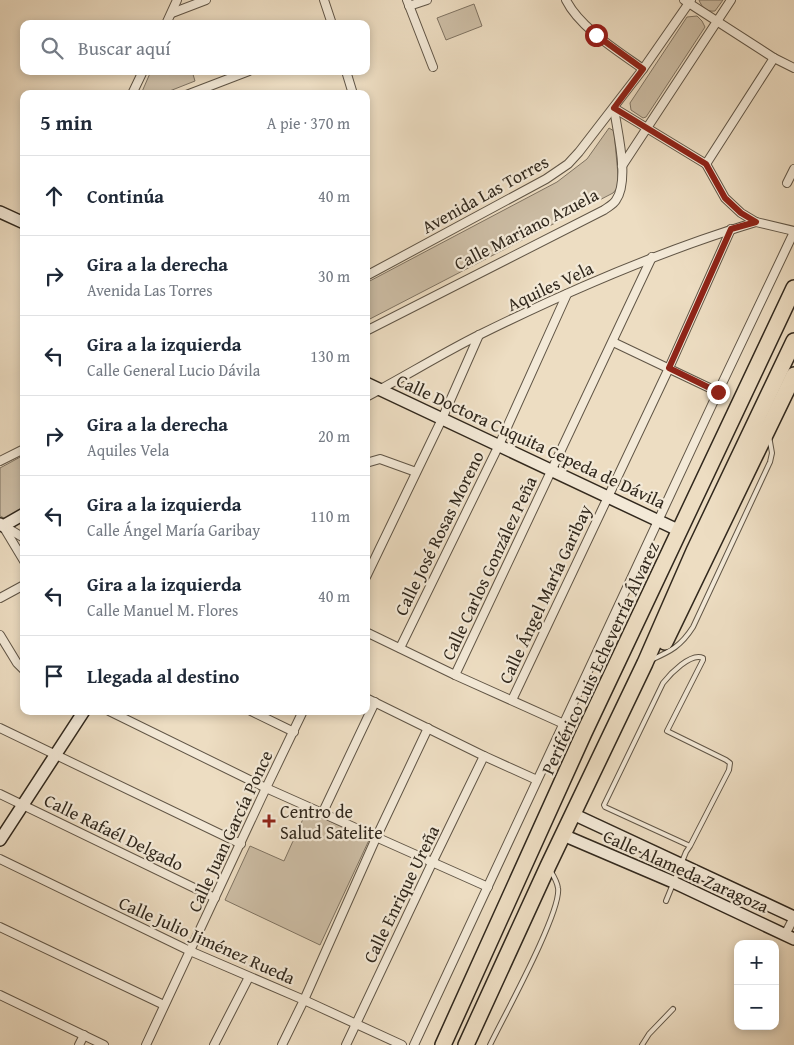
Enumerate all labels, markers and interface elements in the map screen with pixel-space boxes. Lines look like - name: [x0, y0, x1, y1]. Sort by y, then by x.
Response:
- search box: [20, 20, 370, 75]
- route start: [585, 24, 608, 47]
- icon: search: [38, 34, 66, 62]
- text: Buscar aquí: [78, 34, 171, 62]
- text: 5 min: [40, 107, 92, 138]
- text: A pie · 370 m: [267, 111, 350, 135]
- street label: Avenida Las Torres: [417, 148, 553, 240]
- street label: Calle Mariano Azuela: [449, 181, 603, 277]
- icon: ahead: [40, 182, 68, 210]
- text: Continúa: [87, 182, 164, 210]
- text: 40 m: [318, 184, 350, 208]
- text: Gira a la derecha: [87, 250, 228, 278]
- street label: Aquiles Vela: [502, 254, 598, 318]
- icon: right: [40, 262, 68, 290]
- text: 30 m: [318, 264, 350, 288]
- text: Avenida Las Torres: [87, 278, 213, 302]
- text: Gira a la izquierda: [87, 330, 242, 358]
- icon: left: [40, 342, 68, 370]
- text: 130 m: [310, 344, 350, 368]
- text: Calle General Lucio Dávila: [87, 358, 260, 382]
- street label: Calle Doctora Cuquita Cepeda de Dávila: [392, 367, 671, 516]
- route end: [707, 381, 730, 404]
- text: Gira a la derecha: [87, 410, 228, 438]
- icon: right: [40, 422, 68, 450]
- text: 20 m: [318, 424, 350, 448]
- text: Aquiles Vela: [87, 438, 169, 462]
- street label: Calle José Rosas Moreno: [387, 446, 491, 620]
- street label: Calle Carlos González Peña: [434, 471, 544, 664]
- text: Gira a la izquierda: [87, 490, 242, 518]
- street label: Calle Ángel María Garibay: [492, 500, 598, 688]
- icon: left: [40, 502, 68, 530]
- text: 110 m: [310, 504, 350, 528]
- text: Calle Ángel María Garibay: [87, 518, 260, 542]
- street label: Periférico Luis Echeverría Álvarez: [534, 537, 666, 779]
- text: Gira a la izquierda: [87, 570, 242, 598]
- icon: left: [40, 582, 68, 610]
- text: 40 m: [318, 584, 350, 608]
- text: Calle Manuel M. Flores: [87, 598, 238, 622]
- icon: arrive: [40, 662, 68, 690]
- text: Llegada al destino: [87, 662, 239, 690]
- street label: Calle Juan García Ponce: [181, 746, 279, 916]
- street label: Calle Rafaél Delgado: [40, 787, 188, 877]
- place label: Centro de Salud Satelite: [280, 798, 383, 846]
- marker: Centro de Salud Satelite: [262, 814, 276, 828]
- street label: Calle Enrique Ureña: [356, 820, 446, 967]
- street label: Calle Alameda Zaragoza: [599, 822, 774, 920]
- street label: Calle Julio Jiménez Rueda: [115, 889, 300, 991]
- map controls: [734, 940, 779, 1030]
- button: +: [734, 940, 779, 985]
- button: −: [734, 985, 779, 1030]

